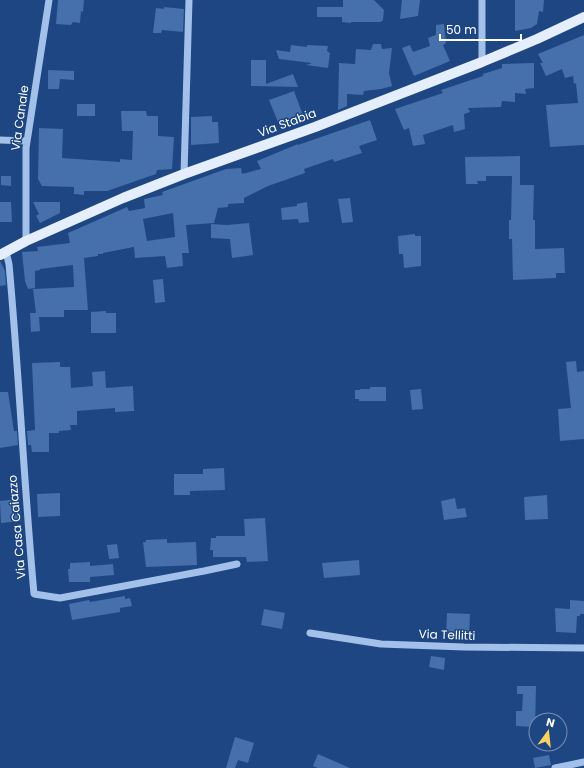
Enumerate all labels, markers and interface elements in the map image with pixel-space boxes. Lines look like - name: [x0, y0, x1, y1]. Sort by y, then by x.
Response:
- scale bar: [440, 16, 521, 42]
- text: 50 m: [446, 21, 477, 38]
- street label: Via Canale: [6, 84, 33, 152]
- street label: Via Stabia: [255, 104, 318, 141]
- street label: Via Casa Caiazzo: [3, 474, 30, 580]
- street label: Via Tellitti: [418, 625, 476, 644]
- north arrow: [528, 712, 568, 752]
- text: N: [545, 714, 557, 731]

